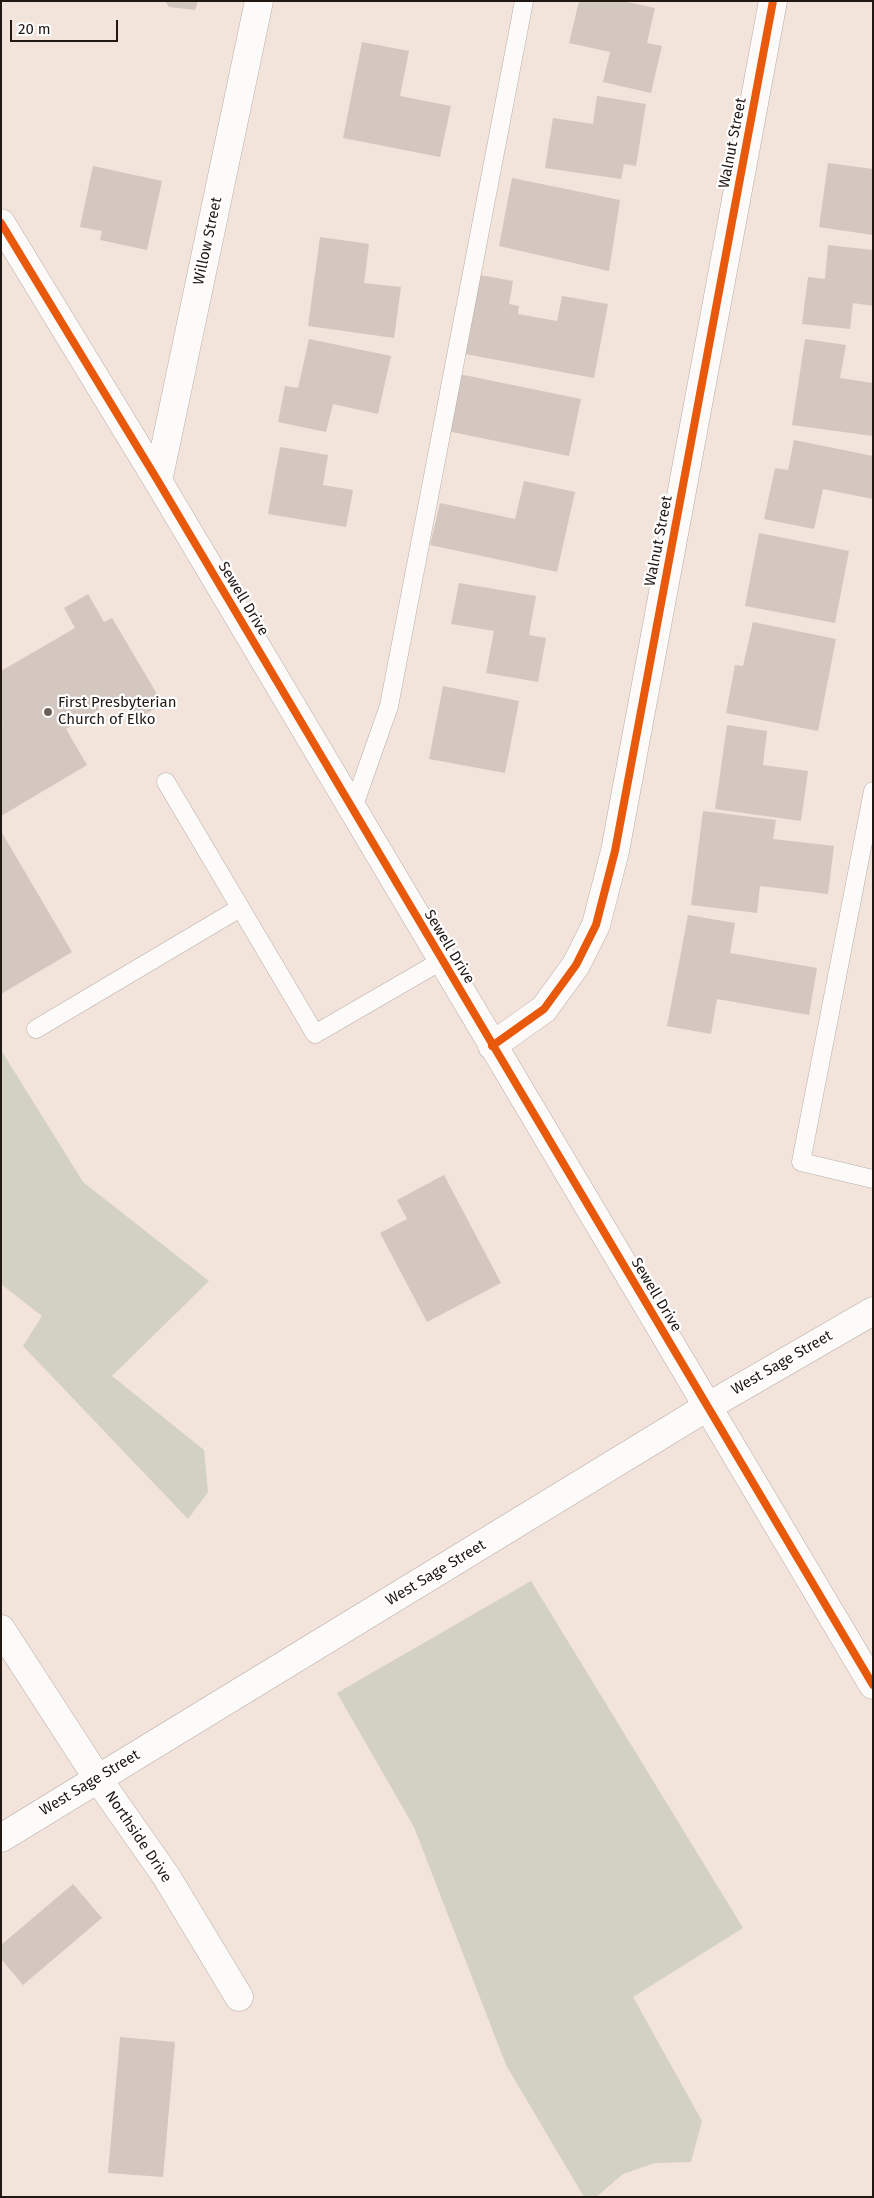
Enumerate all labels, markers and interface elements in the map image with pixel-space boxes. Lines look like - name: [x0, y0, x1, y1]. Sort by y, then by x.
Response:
- scale bar: [12, 10, 120, 42]
- text: 20 m: [18, 20, 51, 38]
- street label: Walnut Street: [715, 96, 751, 190]
- street label: Willow Street: [190, 195, 226, 287]
- street label: Walnut Street: [641, 494, 677, 588]
- street label: Sewell Drive: [214, 559, 272, 639]
- place label: First Presbyterian Church of Elko: [58, 694, 177, 729]
- marker: First Presbyterian Church of Elko: [42, 706, 54, 718]
- street label: Sewell Drive: [420, 907, 478, 987]
- street label: Sewell Drive: [627, 1255, 685, 1335]
- street label: West Sage Street: [728, 1327, 836, 1399]
- street label: West Sage Street: [383, 1536, 489, 1610]
- street label: West Sage Street: [37, 1746, 143, 1820]
- street label: Northside Drive: [101, 1788, 175, 1886]

